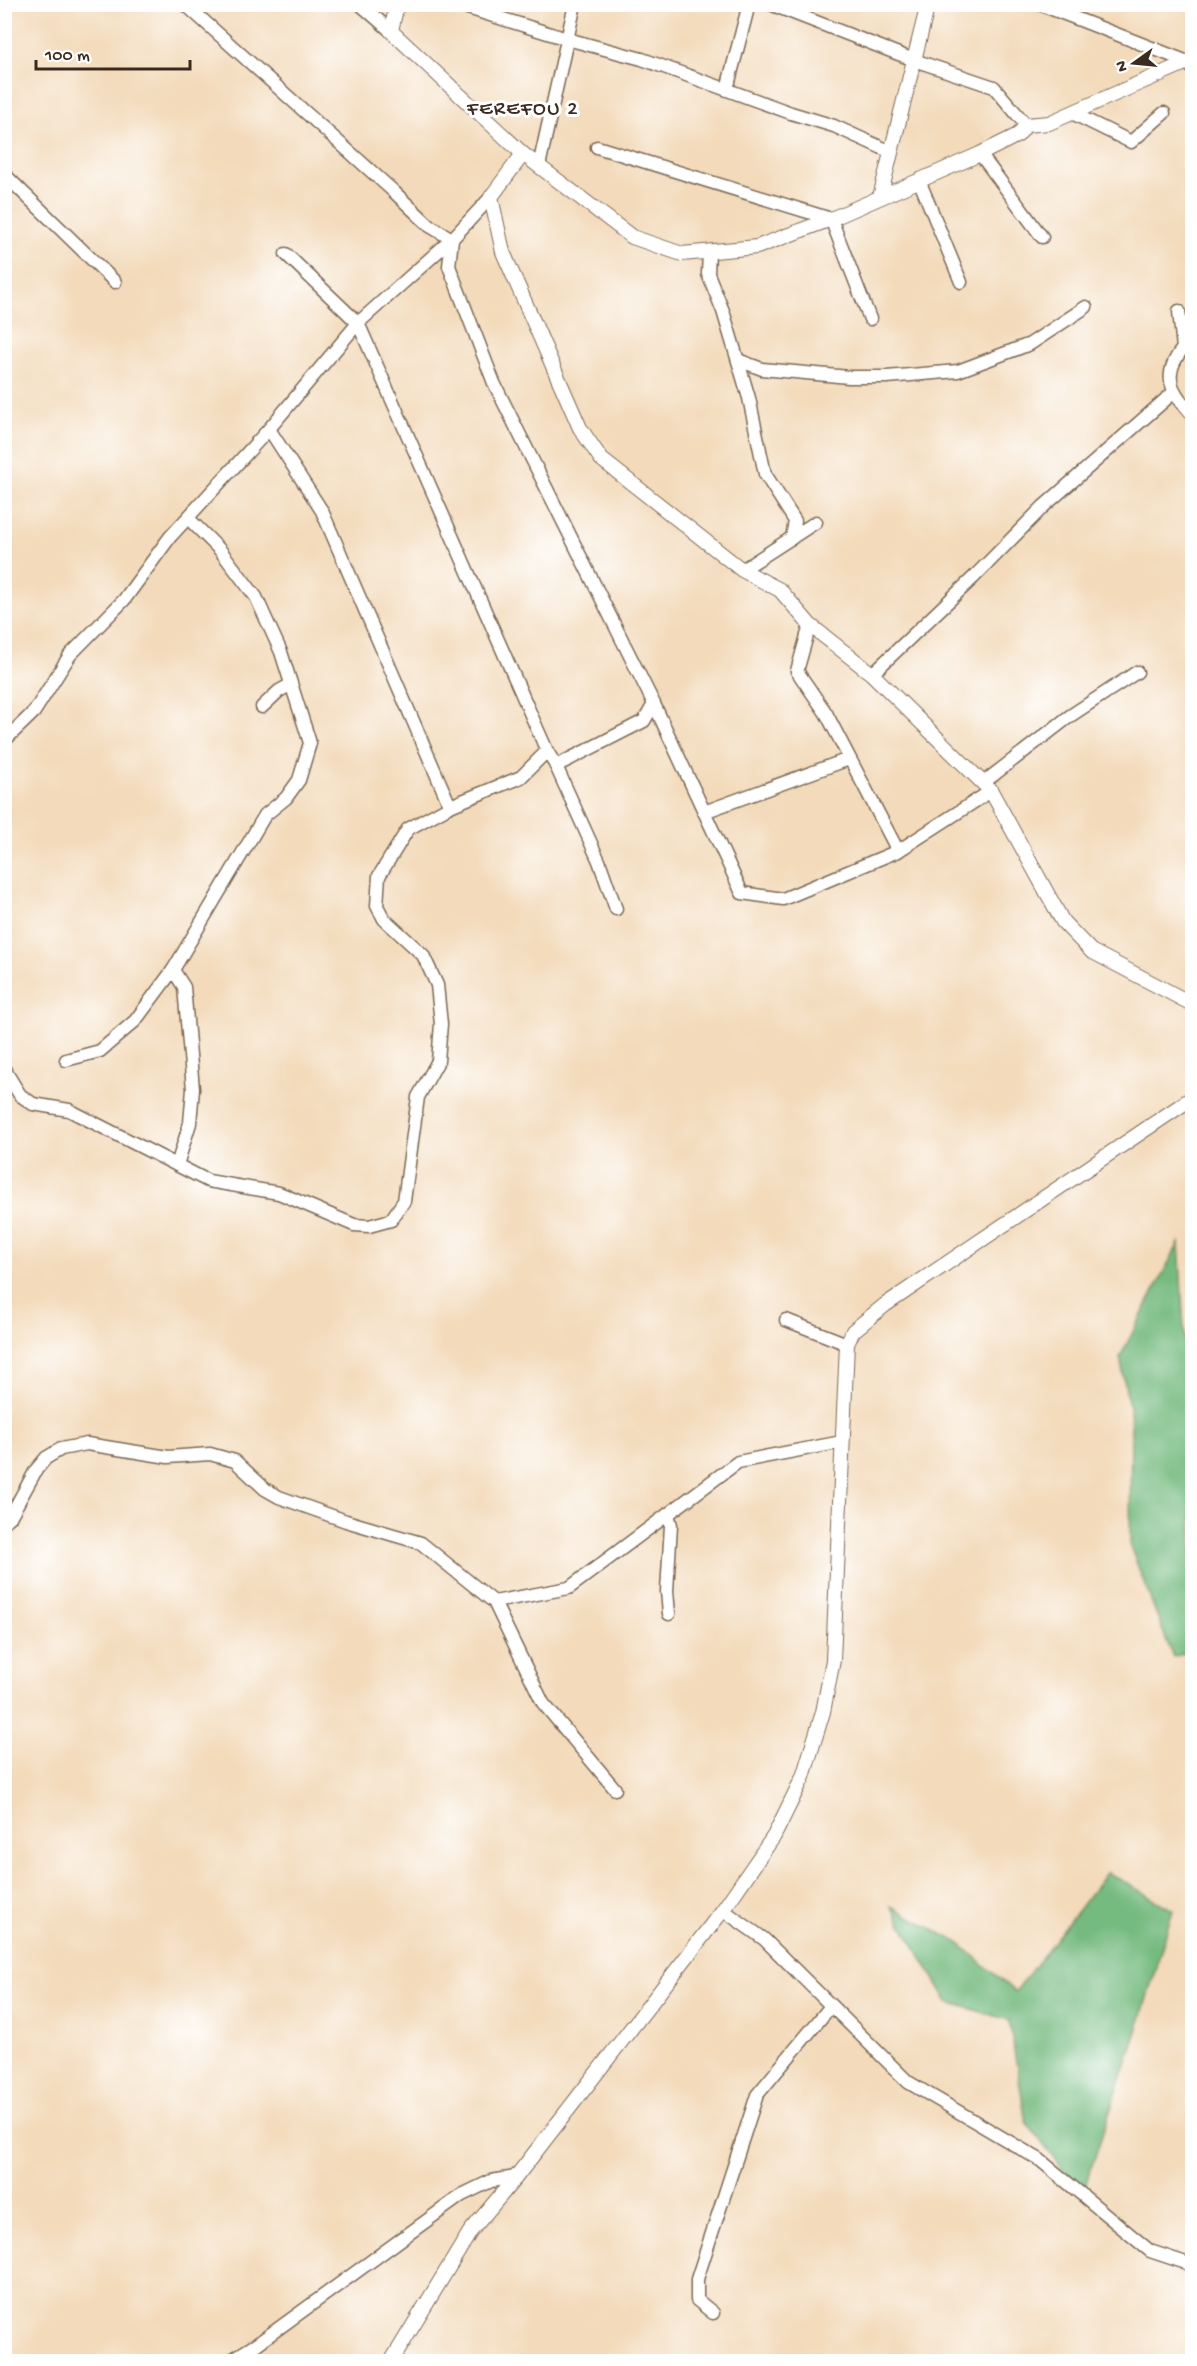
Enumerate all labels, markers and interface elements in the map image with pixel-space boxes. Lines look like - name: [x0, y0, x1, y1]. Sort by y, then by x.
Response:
- scale bar: [36, 33, 190, 71]
- north arrow: [1104, 33, 1164, 93]
- text: 100 m: [44, 46, 90, 67]
- text: N: [1112, 58, 1133, 73]
- district label: FEREFOU 2: [466, 98, 579, 123]

